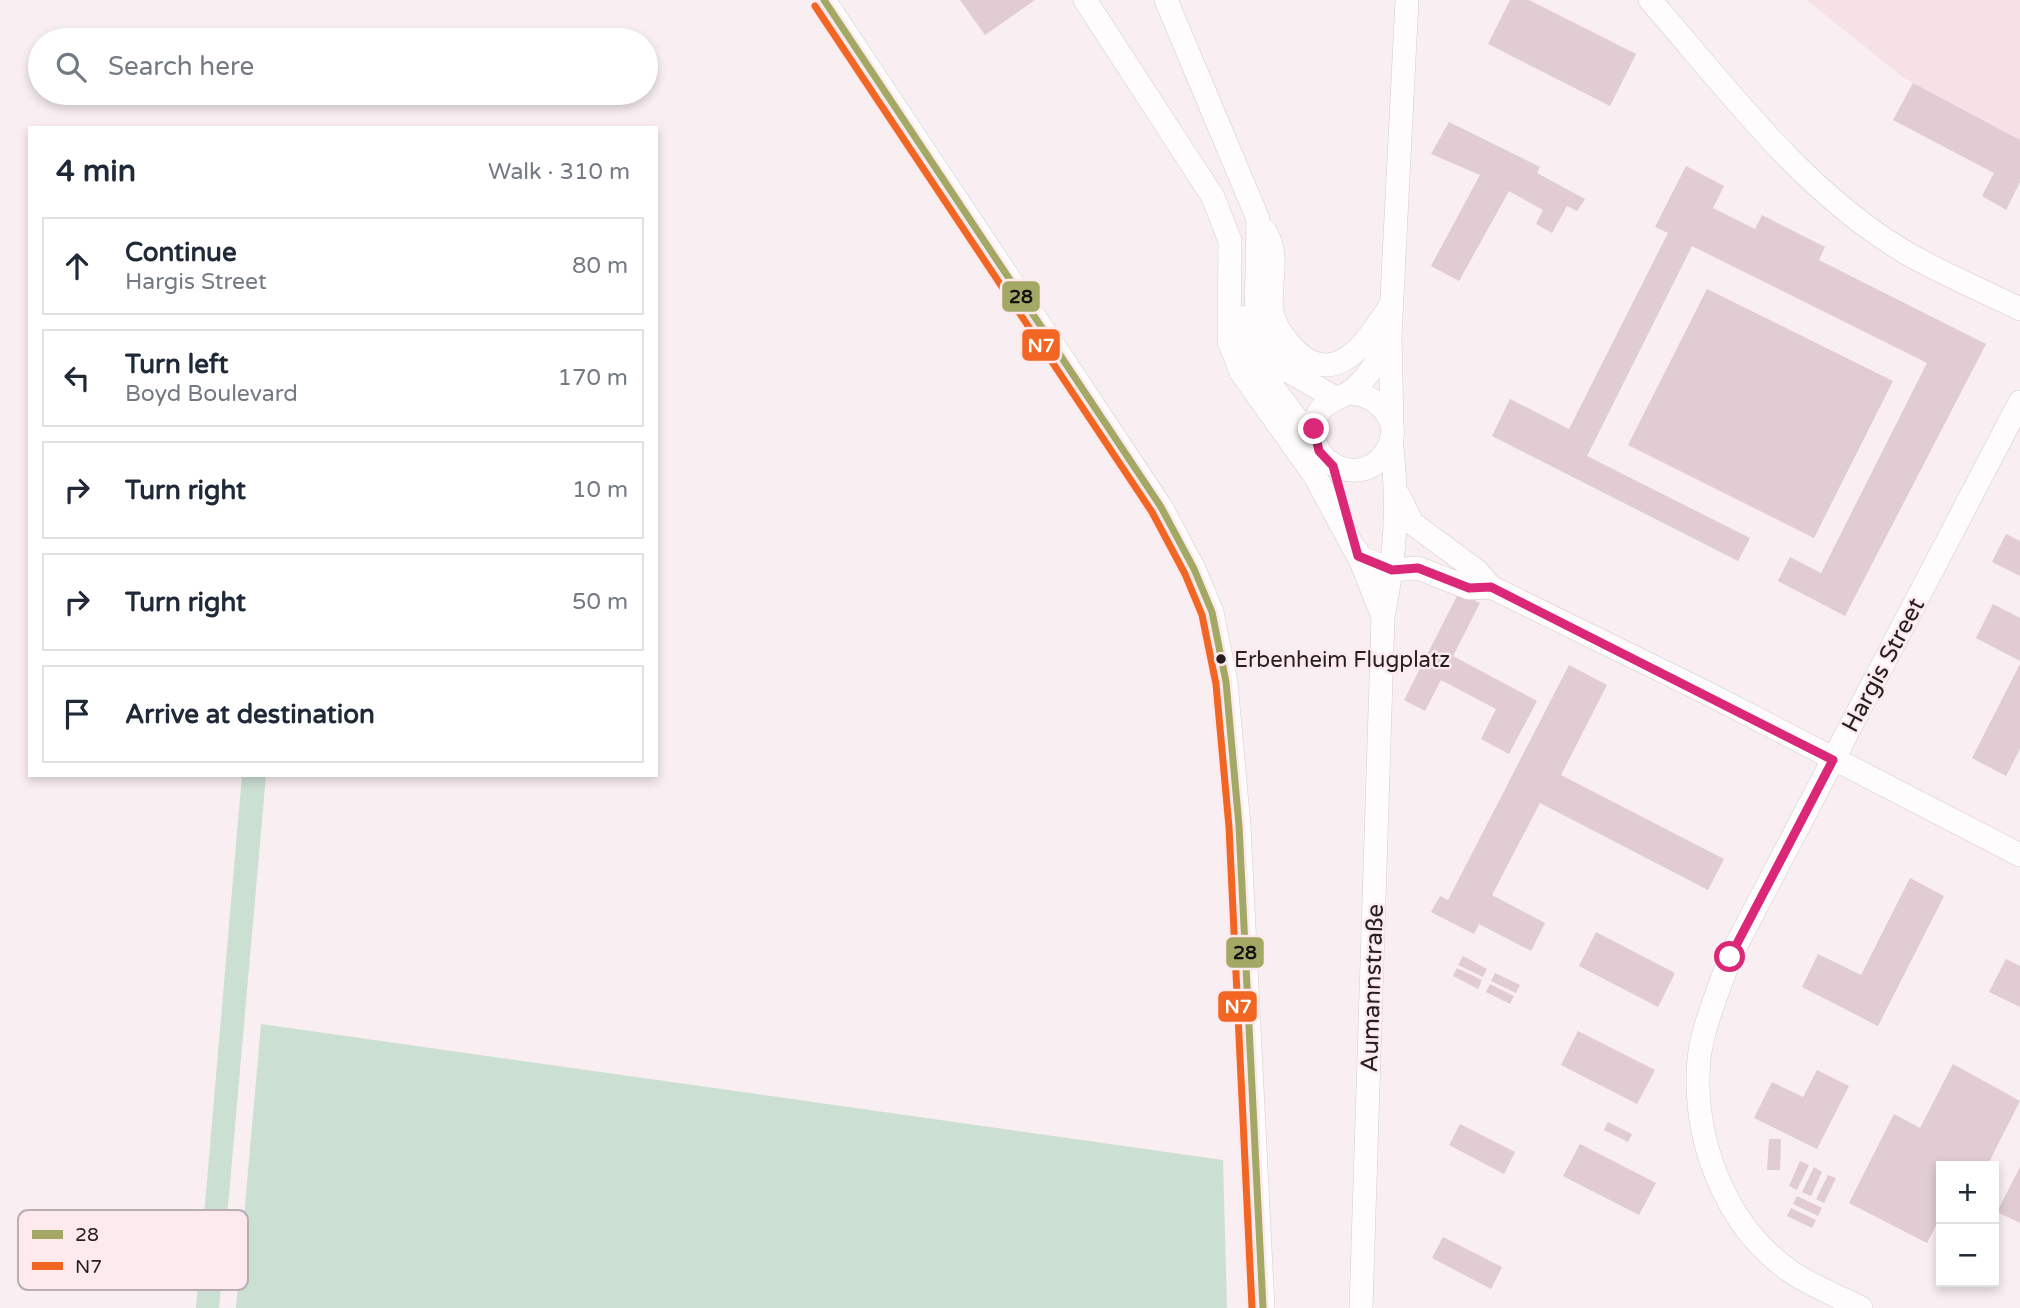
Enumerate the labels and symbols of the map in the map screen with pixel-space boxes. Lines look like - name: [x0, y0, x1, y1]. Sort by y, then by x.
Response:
- line badge: 28: [1001, 280, 1041, 313]
- text: 28: [1009, 286, 1033, 308]
- line badge: N7: [1021, 328, 1061, 362]
- text: N7: [1027, 335, 1055, 357]
- route end: [1298, 413, 1329, 444]
- street label: Hargis Street: [1836, 593, 1931, 737]
- place label: Erbenheim Flugplatz: [1234, 647, 1450, 673]
- marker: Erbenheim Flugplatz: [1214, 652, 1228, 666]
- street label: Aumannstraße: [1355, 903, 1390, 1073]
- line badge: 28: [1225, 936, 1265, 969]
- route start: [1714, 941, 1745, 972]
- text: 28: [1233, 942, 1257, 964]
- line badge: N7: [1217, 990, 1258, 1023]
- text: N7: [1224, 996, 1252, 1018]
- legend: [18, 1210, 248, 1290]
- text: 28: [75, 1224, 99, 1246]
- text: N7: [75, 1256, 102, 1278]

